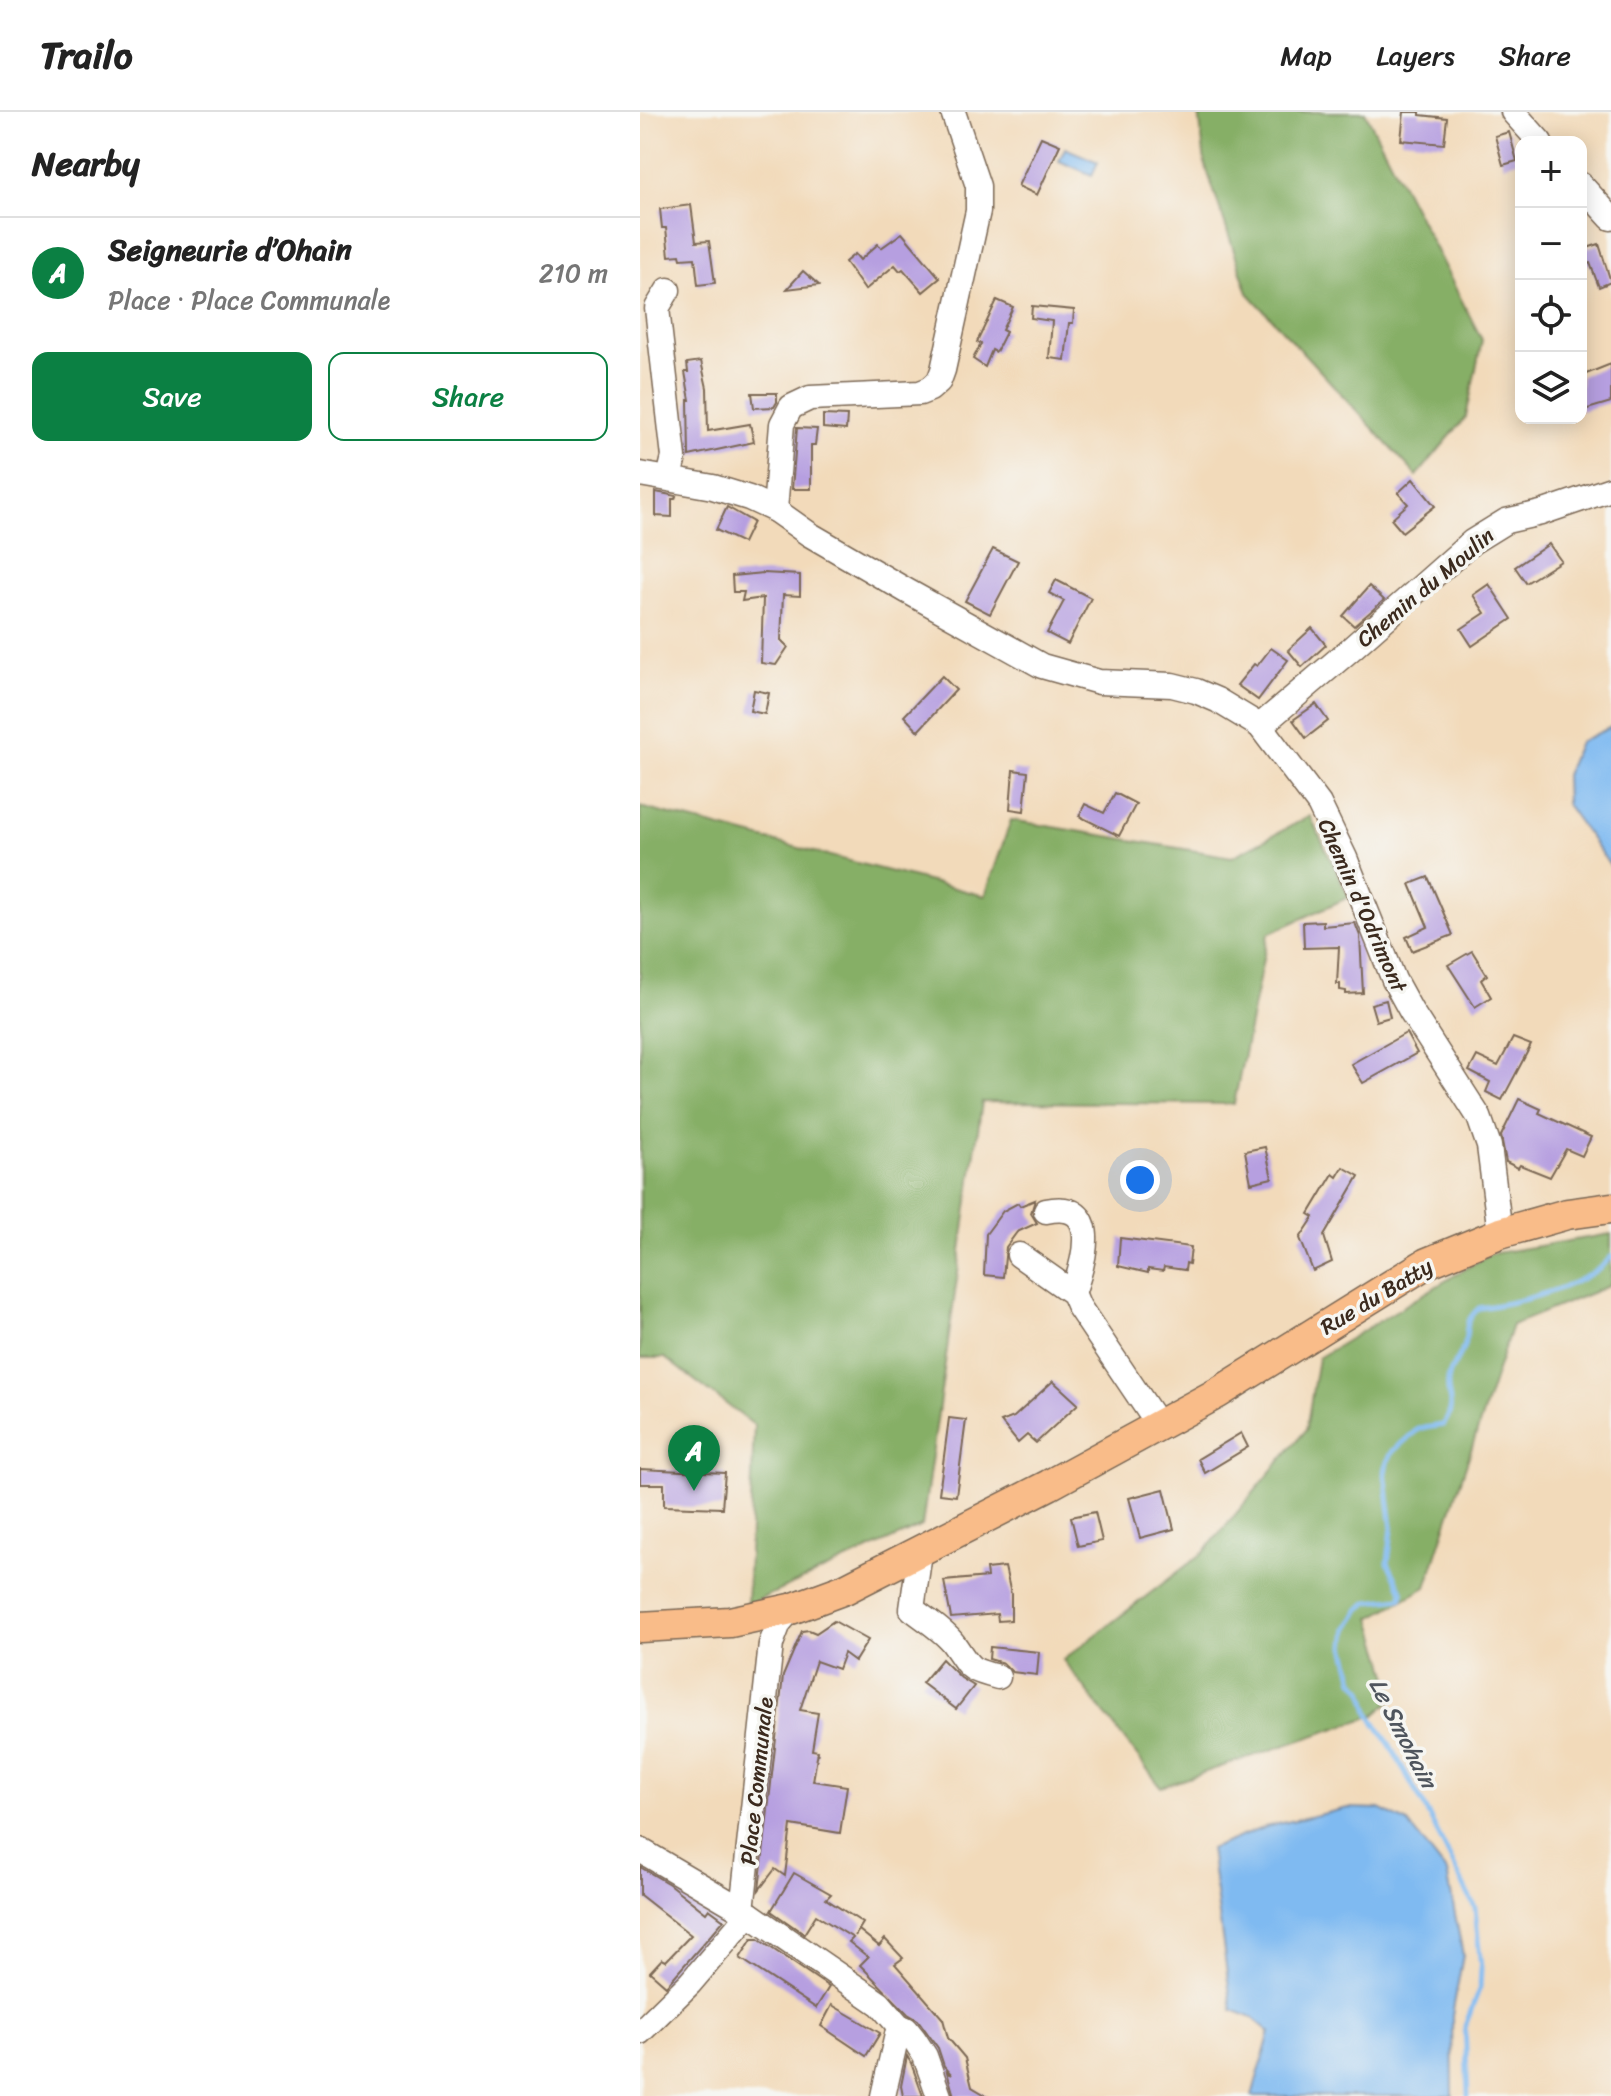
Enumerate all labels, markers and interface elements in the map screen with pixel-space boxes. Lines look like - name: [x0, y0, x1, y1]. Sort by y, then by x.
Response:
- text: Trailo: [40, 22, 133, 89]
- text: Map: [1280, 31, 1332, 80]
- text: Layers: [1376, 31, 1455, 80]
- text: Share: [1499, 31, 1571, 80]
- text: Nearby: [32, 134, 140, 194]
- map controls: [1515, 136, 1587, 424]
- button: +: [1515, 136, 1587, 208]
- button: −: [1515, 208, 1587, 280]
- text: Seigneurie d’Ohain: [108, 223, 352, 277]
- text: A: [49, 250, 67, 296]
- text: 210 m: [539, 250, 608, 296]
- text: Place · Place Communale: [108, 277, 390, 323]
- button: locate: [1515, 280, 1587, 352]
- button: Save: [32, 352, 312, 441]
- button: Share: [328, 352, 608, 441]
- button: layers: [1515, 352, 1587, 424]
- street label: Chemin du Moulin: [1347, 517, 1504, 657]
- street label: Chemin d'Odrimont: [1307, 812, 1419, 999]
- your location: [1120, 1160, 1160, 1200]
- street label: Rue du Batty: [1312, 1247, 1441, 1346]
- pin: A: [668, 1425, 720, 1491]
- water label: Le Smohain: [1357, 1670, 1450, 1798]
- street label: Place Communale: [728, 1695, 785, 1867]

